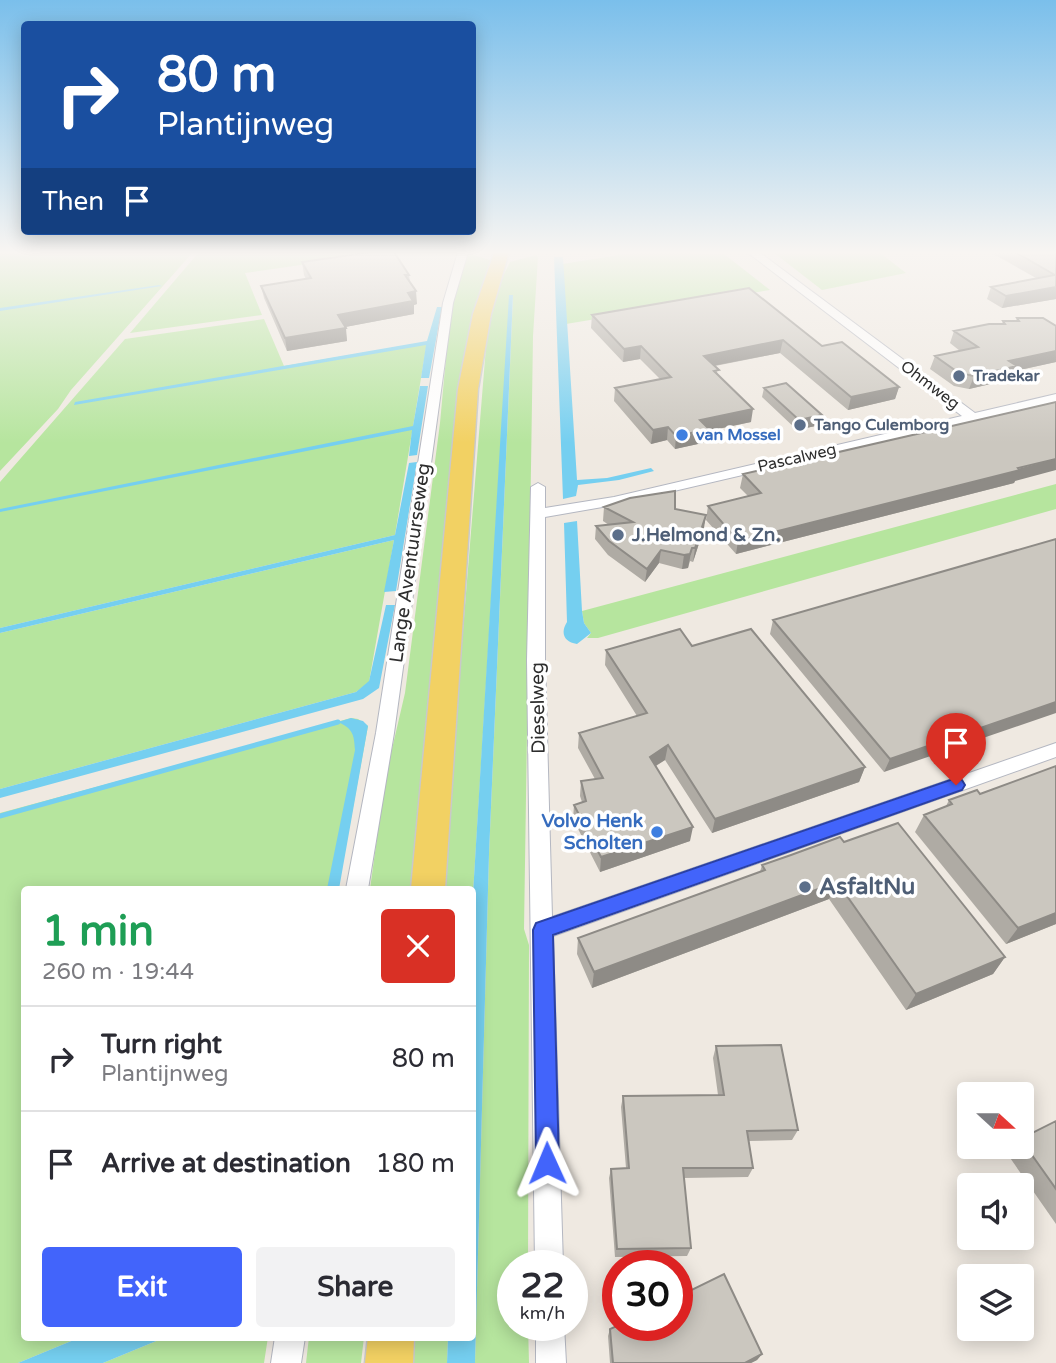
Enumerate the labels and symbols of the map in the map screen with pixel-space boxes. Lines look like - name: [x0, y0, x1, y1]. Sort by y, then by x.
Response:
- street label: Ohmweg: [896, 356, 964, 414]
- place label: Tradekar: [972, 366, 1041, 386]
- marker: Tradekar: [951, 368, 967, 384]
- place label: Tango Culemborg: [813, 415, 949, 435]
- marker: Tango Culemborg: [792, 417, 808, 433]
- place label: van Mossel: [696, 425, 781, 445]
- marker: van Mossel: [674, 427, 690, 443]
- street label: Pascalweg: [756, 439, 838, 477]
- street label: Lange Aventuurseweg: [385, 462, 435, 664]
- place label: J.Helmond & Zn.: [631, 524, 780, 546]
- marker: J.Helmond & Zn.: [610, 527, 626, 543]
- street label: Dieselweg: [526, 662, 550, 754]
- pin: [926, 713, 986, 785]
- place label: Volvo Henk Scholten: [541, 810, 644, 854]
- marker: Volvo Henk Scholten: [649, 824, 665, 840]
- place label: AsfaltNu: [819, 873, 915, 901]
- marker: AsfaltNu: [797, 879, 813, 895]
- north arrow: [957, 1082, 1034, 1158]
- position arrow: [510, 1126, 584, 1200]
- speed limit sign: 30: [602, 1250, 693, 1341]

